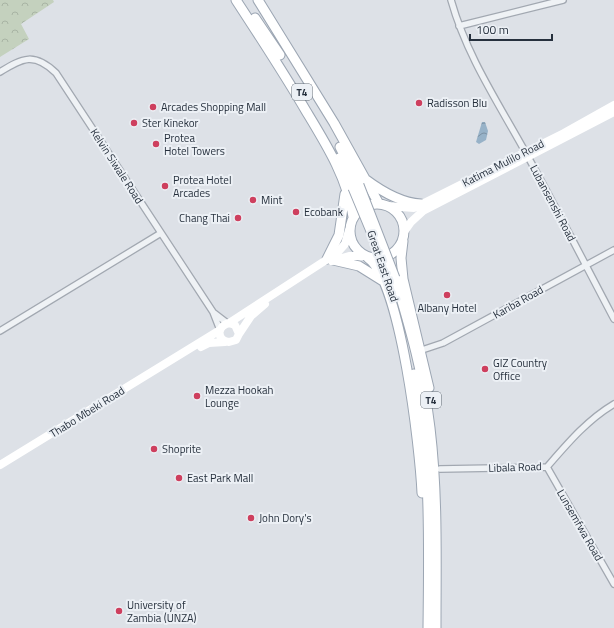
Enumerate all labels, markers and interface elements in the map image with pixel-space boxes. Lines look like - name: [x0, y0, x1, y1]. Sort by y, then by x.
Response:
- scale bar: [470, 16, 552, 42]
- text: 100 m: [476, 20, 509, 39]
- road number: T4: [292, 84, 312, 100]
- place label: Radisson Blu: [427, 95, 487, 111]
- marker: Radisson Blu: [414, 98, 424, 108]
- place label: Arcades Shopping Mall: [161, 99, 266, 115]
- marker: Arcades Shopping Mall: [148, 102, 158, 112]
- place label: Ster Kinekor: [142, 115, 199, 131]
- marker: Ster Kinekor: [129, 118, 139, 128]
- street label: Kelvin Siwale Road: [87, 125, 147, 207]
- place label: Protea Hotel Towers: [164, 130, 225, 159]
- street label: Katima Mulilo Road: [459, 135, 547, 191]
- marker: Protea Hotel Towers: [151, 139, 161, 149]
- street label: Lubansenshi Road: [526, 162, 580, 244]
- place label: Protea Hotel Arcades: [173, 172, 231, 201]
- marker: Protea Hotel Arcades: [160, 181, 170, 191]
- place label: Mint: [261, 192, 283, 208]
- marker: Mint: [248, 195, 258, 205]
- place label: Ecobank: [304, 204, 344, 220]
- marker: Ecobank: [291, 207, 301, 217]
- place label: Chang Thai: [179, 210, 230, 226]
- marker: Chang Thai: [233, 213, 243, 223]
- street label: Great East Road: [363, 228, 403, 304]
- street label: Kariba Road: [490, 281, 546, 322]
- marker: Albany Hotel: [442, 290, 452, 300]
- place label: Albany Hotel: [417, 300, 477, 316]
- place label: GIZ Country Office: [493, 355, 548, 384]
- marker: GIZ Country Office: [480, 364, 490, 374]
- street label: Thabo Mbeki Road: [46, 382, 128, 441]
- place label: Mezza Hookah Lounge: [205, 382, 273, 411]
- marker: Mezza Hookah Lounge: [192, 391, 202, 401]
- road number: T4: [421, 392, 441, 408]
- place label: Shoprite: [162, 441, 202, 457]
- marker: Shoprite: [149, 444, 159, 454]
- street label: Libala Road: [488, 458, 542, 476]
- place label: East Park Mall: [187, 470, 253, 486]
- marker: East Park Mall: [174, 473, 184, 483]
- street label: Lunsemfwa Road: [553, 486, 607, 564]
- place label: John Dory's: [259, 510, 312, 526]
- marker: John Dory's: [246, 513, 256, 523]
- place label: University of Zambia (UNZA): [127, 597, 197, 626]
- marker: University of Zambia (UNZA): [114, 606, 124, 616]

